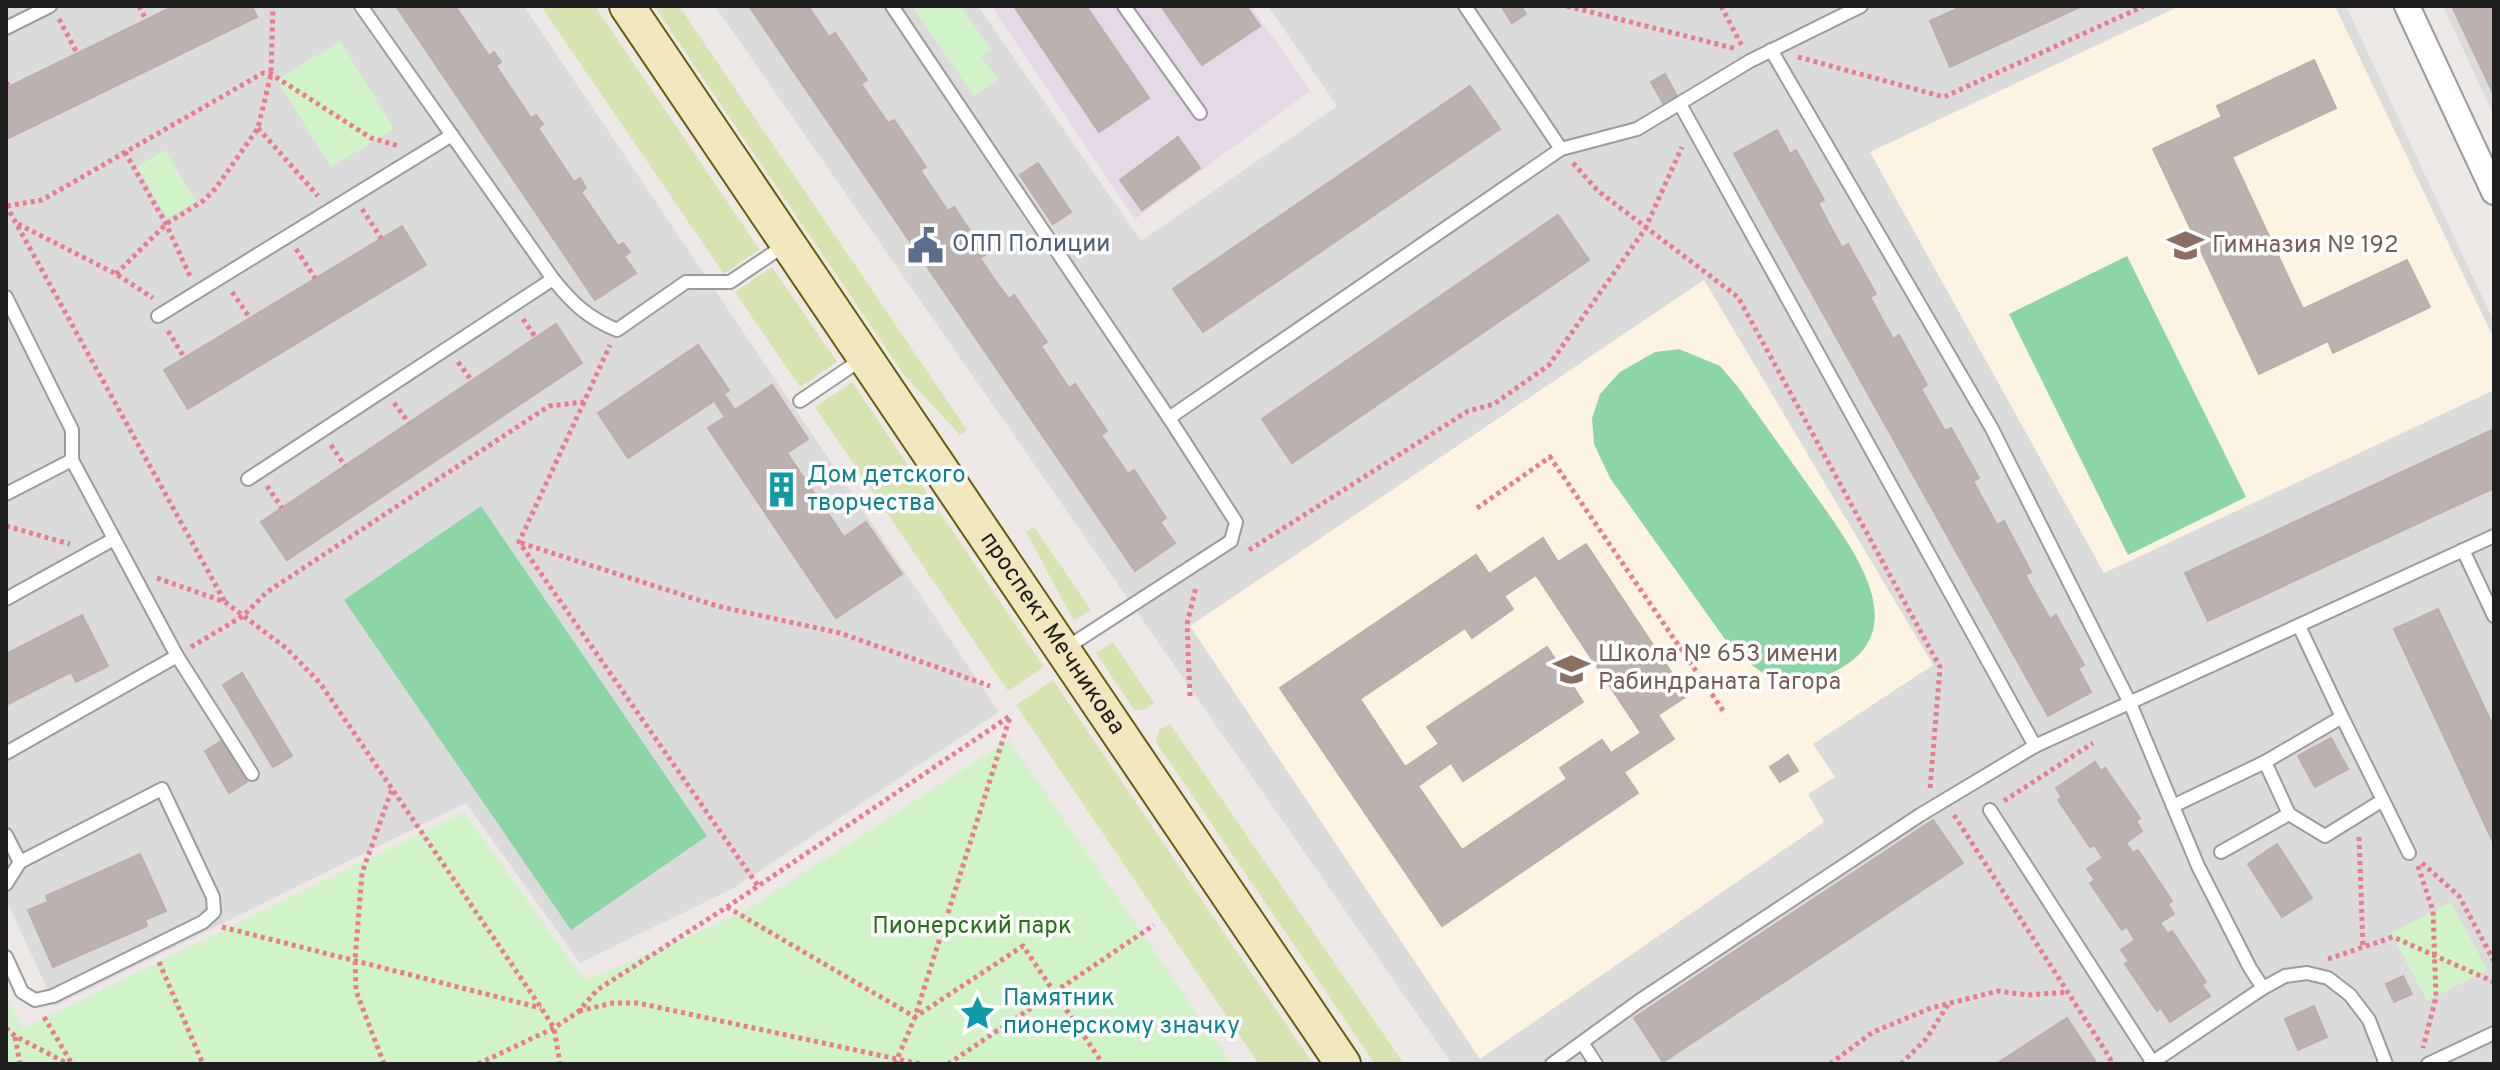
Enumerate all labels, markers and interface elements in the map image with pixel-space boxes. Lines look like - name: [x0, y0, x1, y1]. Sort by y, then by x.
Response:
- public building icon: ОПП Полиции: [907, 226, 945, 264]
- school or university icon: Гимназия № 192: [2167, 227, 2205, 265]
- place label: ОПП Полиции: [952, 230, 1110, 260]
- place label: Гимназия № 192: [2212, 231, 2399, 261]
- place label: Дом детского творчества: [807, 461, 966, 519]
- building icon: Дом детского творчества: [762, 471, 800, 509]
- street label: проспект Мечникова: [972, 526, 1131, 741]
- place label: Школа № 653 имени Рабиндраната Тагора: [1598, 640, 1841, 698]
- school or university icon: Школа № 653 имени Рабиндраната Тагора: [1553, 650, 1591, 688]
- park label: Пионерский парк: [872, 912, 1072, 942]
- place label: Памятник пионерскому значку: [1003, 984, 1240, 1042]
- place icon: Памятник пионерскому значку: [958, 994, 996, 1032]

